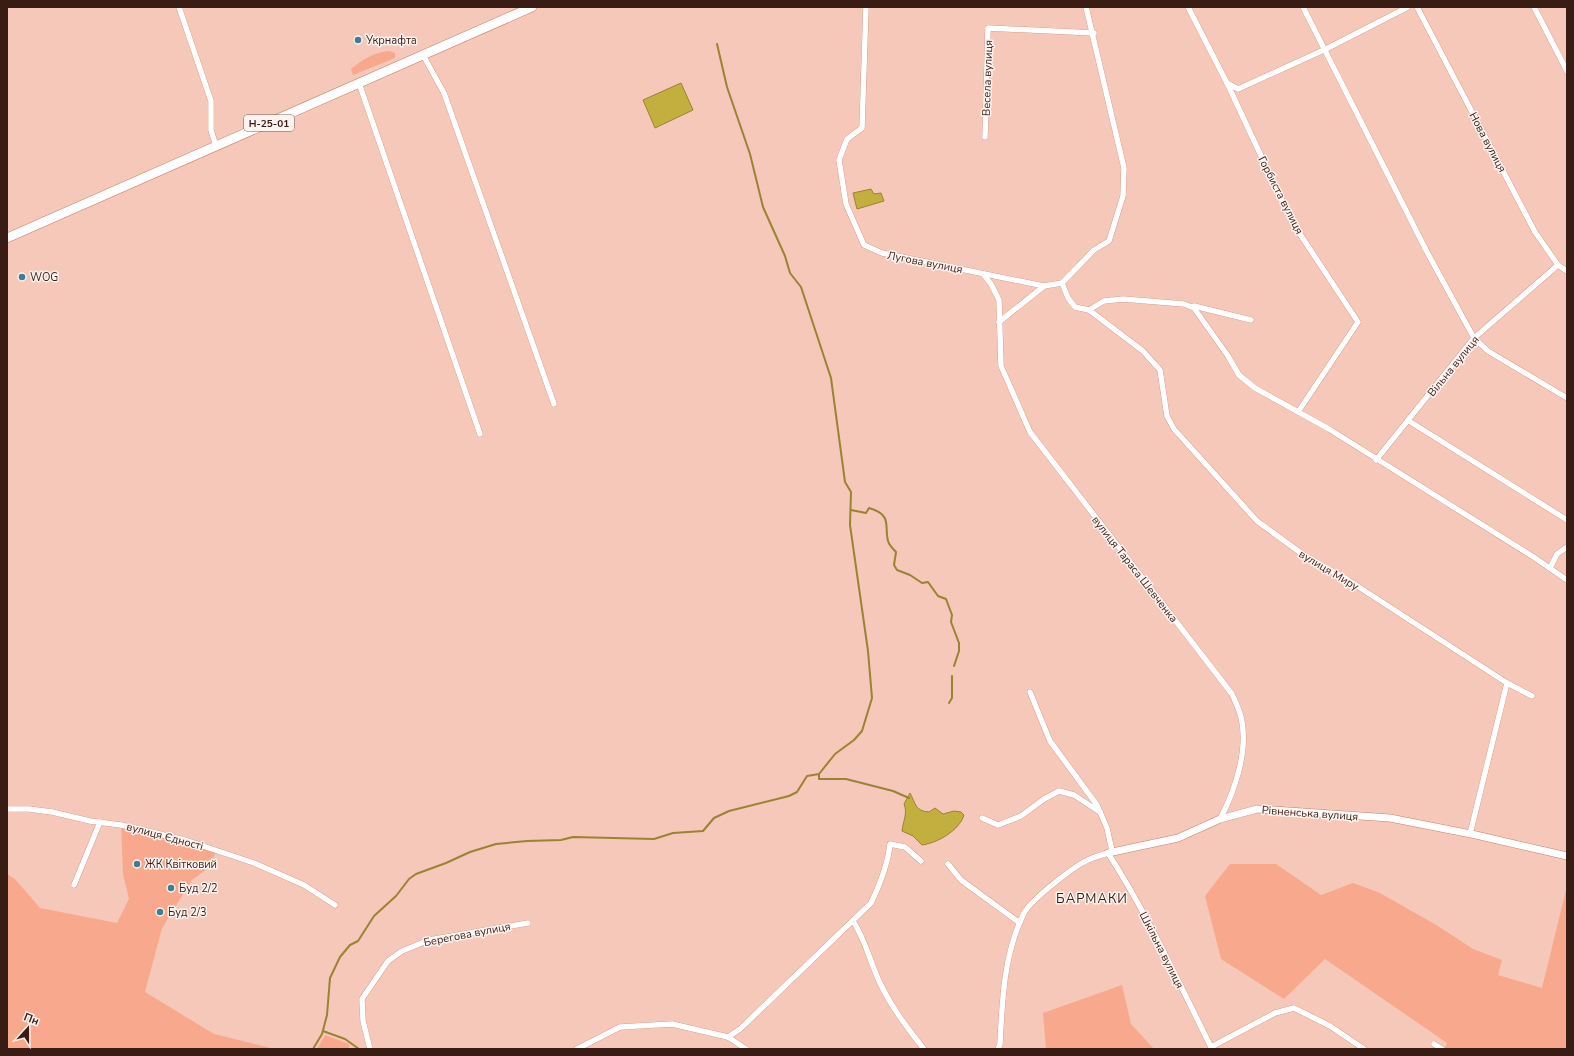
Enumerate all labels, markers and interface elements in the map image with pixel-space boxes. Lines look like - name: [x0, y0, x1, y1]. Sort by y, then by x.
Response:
- place label: Укрнафта: [365, 33, 417, 48]
- marker: Укрнафта: [353, 35, 363, 45]
- street label: Весела вулиця: [979, 40, 996, 116]
- street label: Нова вулиця: [1465, 110, 1510, 175]
- road number: Н-25-01: [244, 115, 294, 131]
- street label: Горбиста вулиця: [1254, 154, 1307, 237]
- street label: Лугова вулиця: [886, 248, 964, 277]
- place label: WOG: [30, 270, 58, 285]
- marker: WOG: [17, 272, 27, 282]
- street label: Вільна вулиця: [1424, 333, 1483, 400]
- street label: вулиця Тараса Шевченка: [1088, 513, 1181, 626]
- street label: вулиця Миру: [1296, 547, 1362, 594]
- street label: Рівненська вулиця: [1261, 803, 1359, 824]
- street label: вулиця Єдності: [125, 819, 205, 854]
- place label: ЖК Квітковий: [145, 857, 217, 872]
- marker: ЖК Квітковий: [132, 859, 142, 869]
- place label: Буд 2/2: [179, 881, 218, 896]
- marker: Буд 2/2: [166, 883, 176, 893]
- district label: БАРМАКИ: [1056, 890, 1128, 908]
- place label: Буд 2/3: [168, 905, 207, 920]
- marker: Буд 2/3: [155, 907, 165, 917]
- street label: Шкільна вулиця: [1136, 909, 1187, 991]
- street label: Берегова вулиця: [422, 919, 512, 950]
- north arrow: [8, 1008, 48, 1048]
- text: Пн: [22, 1009, 41, 1029]

